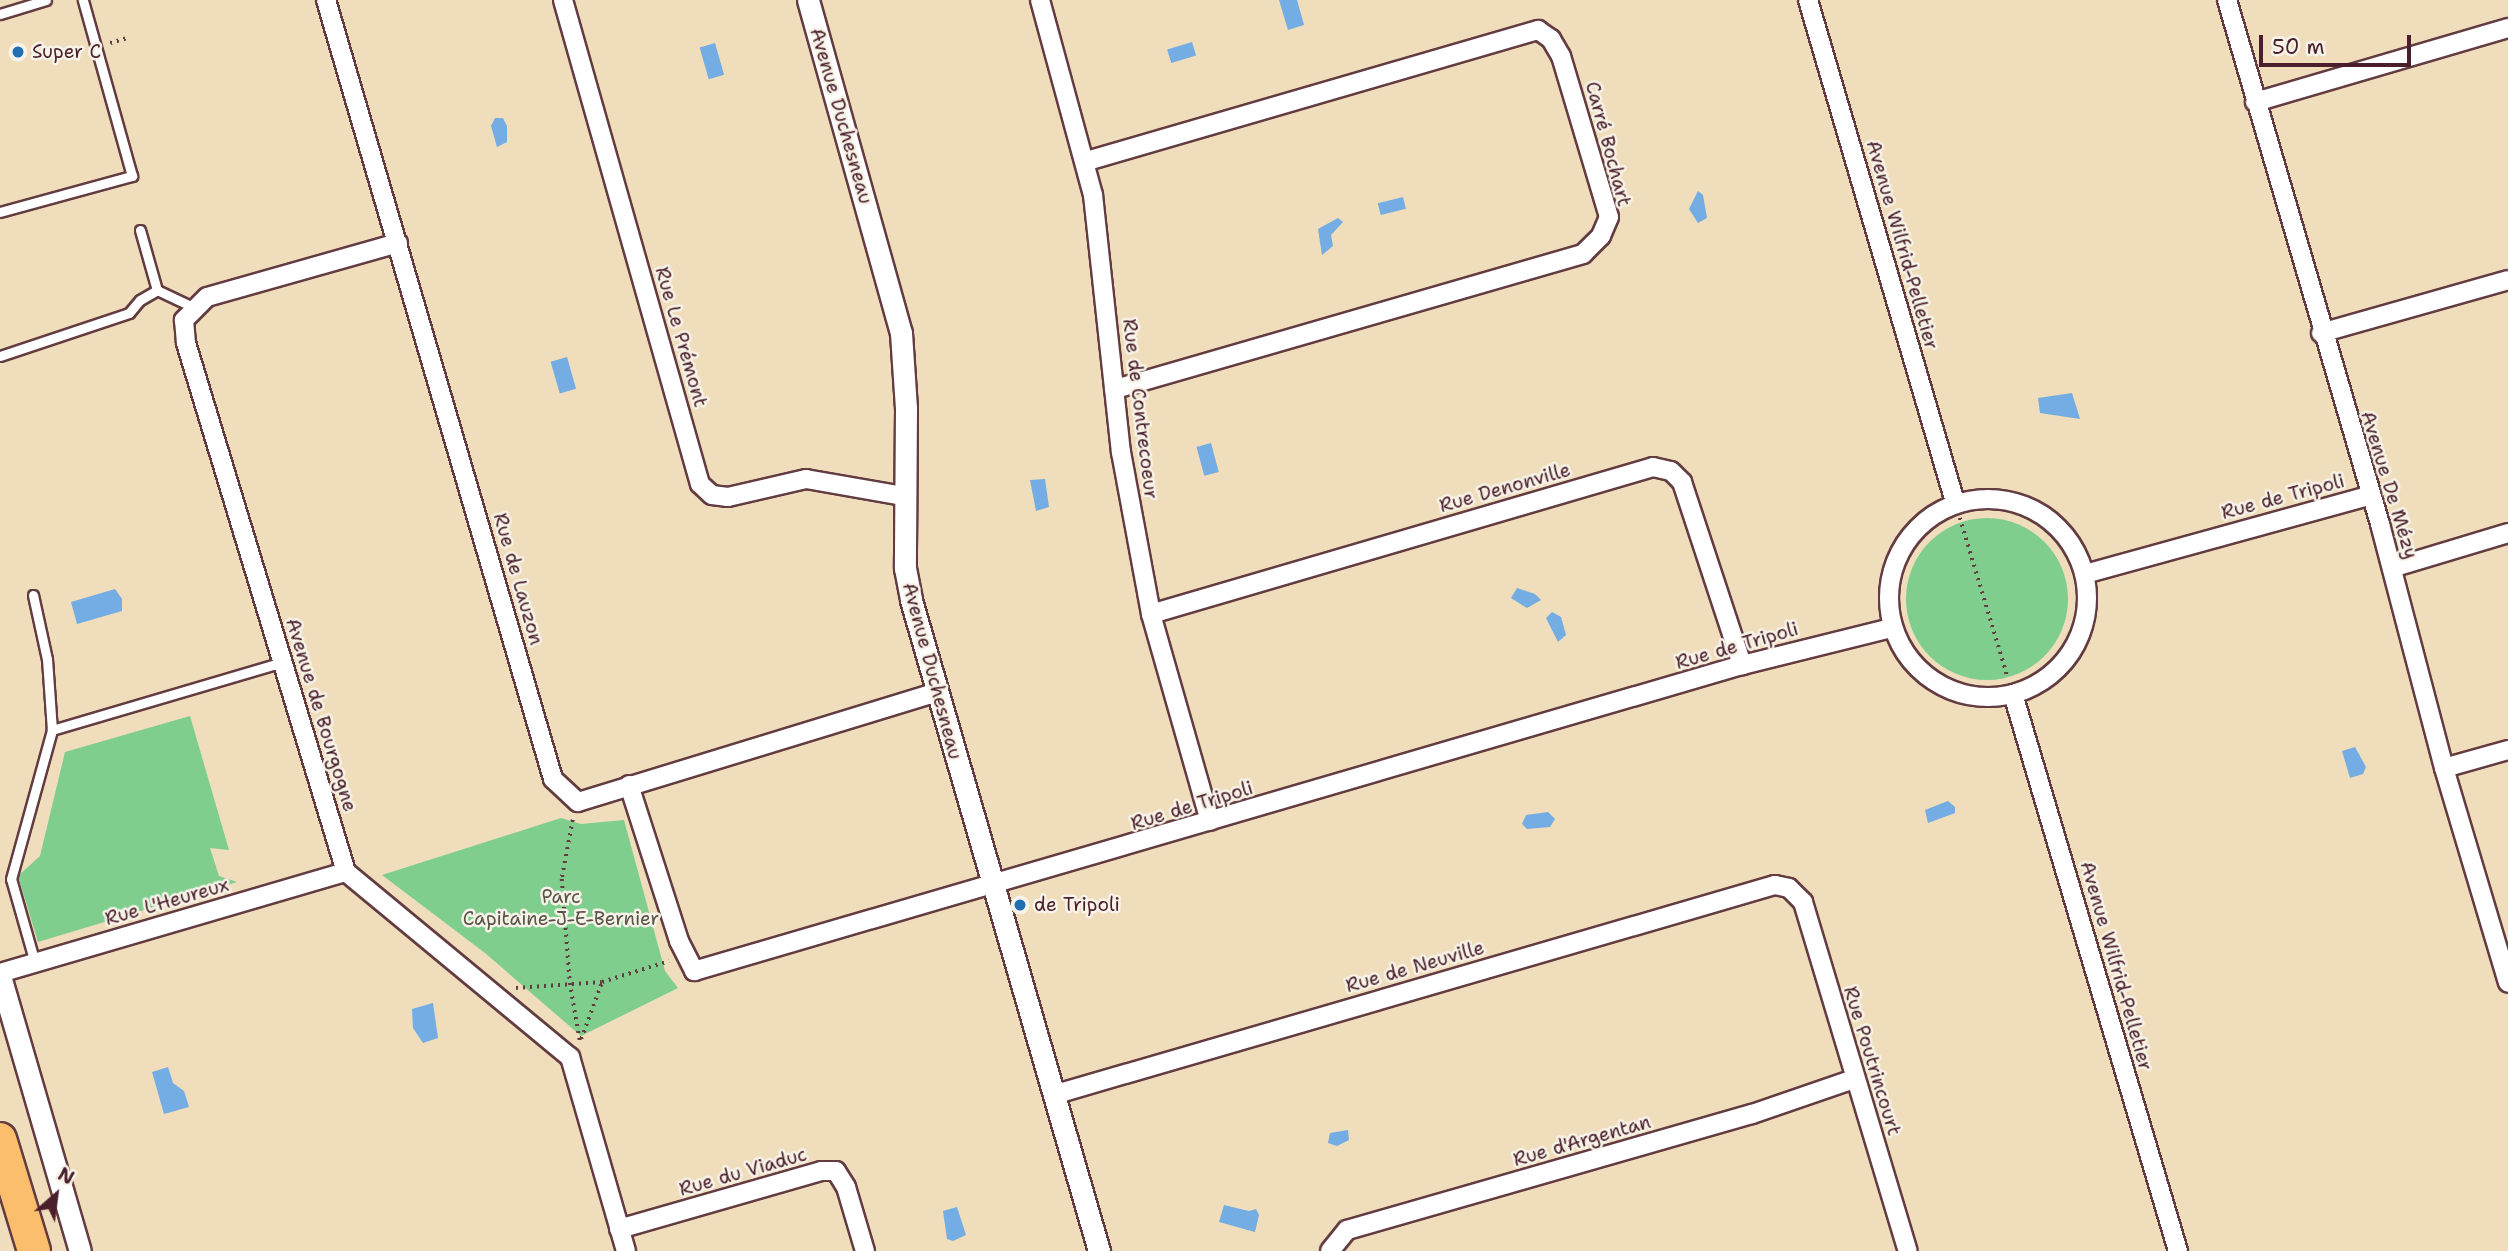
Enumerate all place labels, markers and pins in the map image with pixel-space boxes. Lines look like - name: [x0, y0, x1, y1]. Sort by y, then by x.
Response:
- place label: Super C: [32, 41, 101, 63]
- marker: Super C: [10, 44, 26, 60]
- place label: de Tripoli: [1034, 894, 1120, 916]
- marker: de Tripoli: [1012, 897, 1028, 913]

